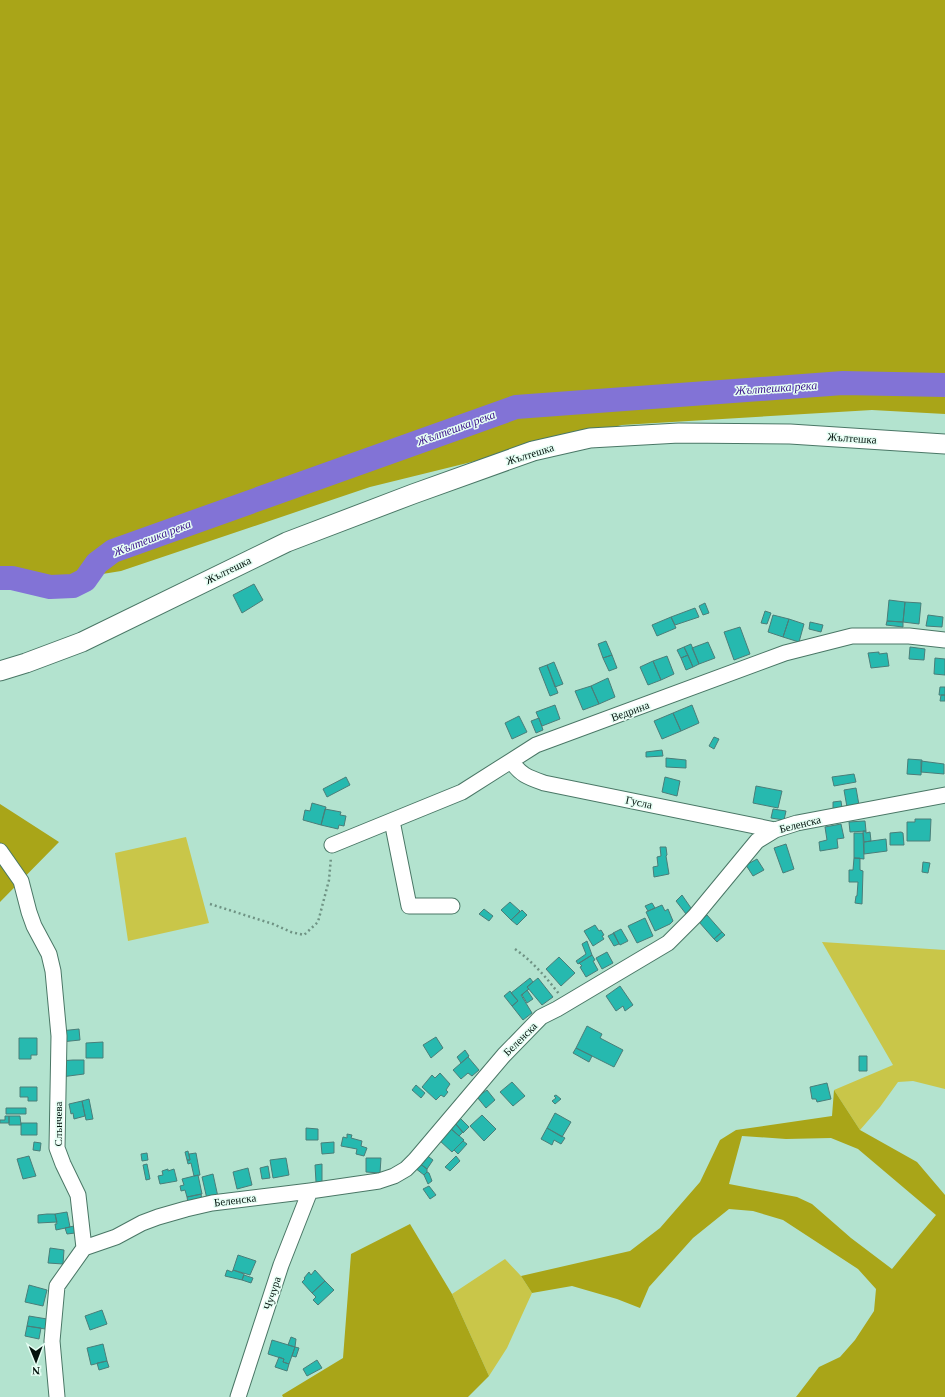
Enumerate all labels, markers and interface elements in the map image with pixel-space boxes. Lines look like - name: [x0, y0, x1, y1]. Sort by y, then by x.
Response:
- water label: Жълтешка река: [733, 378, 818, 398]
- water label: Жълтешка река: [414, 407, 497, 449]
- street label: Жълтешка: [827, 430, 877, 446]
- street label: Жълтешка: [505, 441, 555, 467]
- water label: Жълтешка река: [110, 517, 193, 560]
- street label: Жълтешка: [203, 554, 253, 586]
- street label: Ведрина: [609, 699, 651, 723]
- street label: Гусла: [625, 793, 653, 811]
- street label: Беленска: [778, 813, 822, 835]
- street label: Беленска: [501, 1020, 539, 1058]
- street label: Слънчева: [52, 1102, 64, 1146]
- street label: Беленска: [213, 1191, 257, 1209]
- street label: Чучура: [261, 1275, 283, 1311]
- north arrow: [16, 1341, 56, 1381]
- text: N: [32, 1365, 40, 1377]

